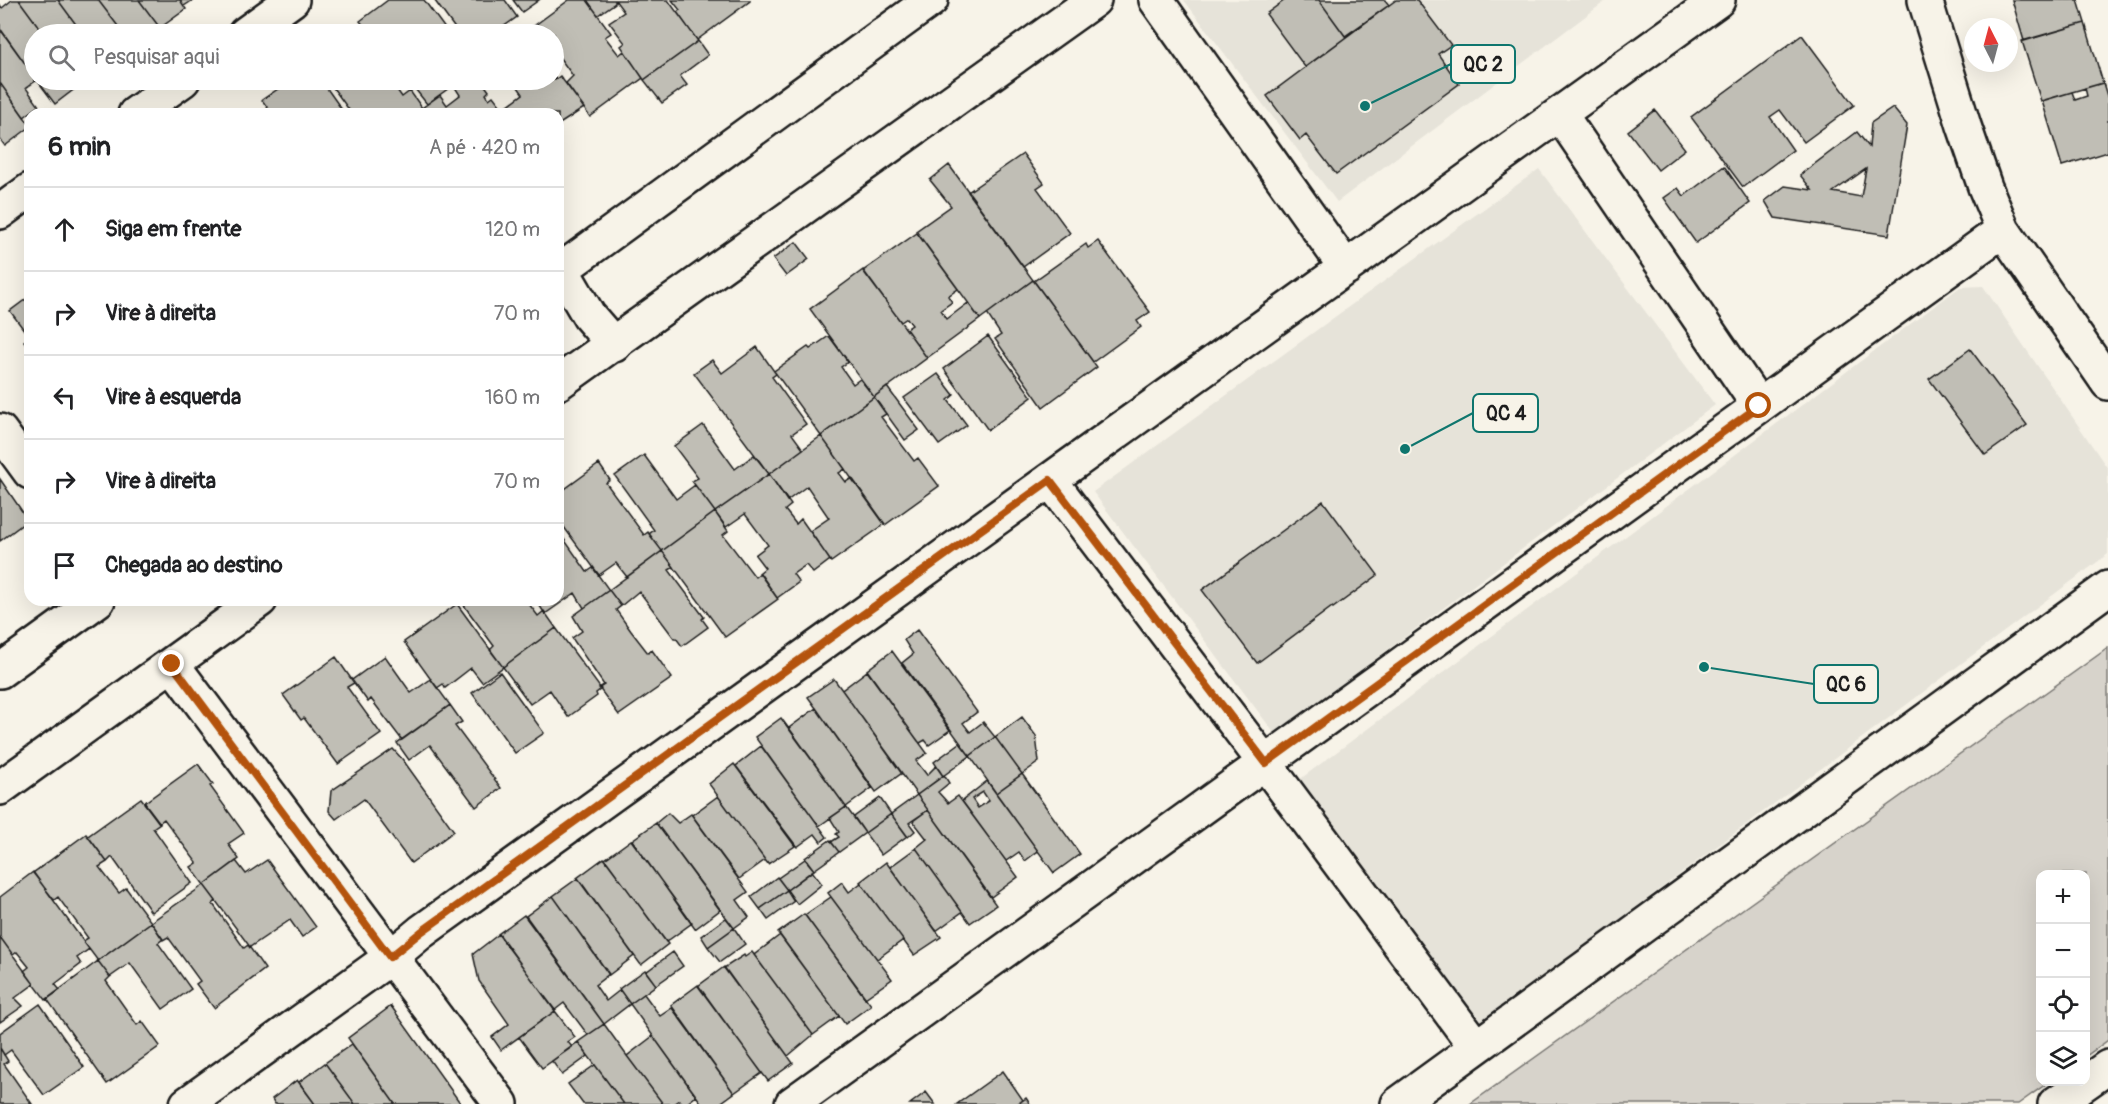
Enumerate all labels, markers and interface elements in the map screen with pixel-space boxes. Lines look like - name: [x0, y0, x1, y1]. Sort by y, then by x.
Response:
- north arrow: [1964, 18, 2018, 72]
- search box: [24, 24, 564, 90]
- icon: search: [45, 41, 78, 74]
- text: Pesquisar aqui: [93, 43, 219, 71]
- callout: QC 2: [1451, 45, 1515, 83]
- text: QC 2: [1463, 52, 1503, 77]
- text: 6 min: [48, 131, 111, 163]
- text: A pé · 420 m: [429, 135, 540, 160]
- icon: ahead: [48, 213, 81, 246]
- text: Siga em frente: [105, 215, 241, 243]
- text: 120 m: [485, 217, 540, 242]
- icon: right: [48, 297, 81, 330]
- text: Vire à direita: [105, 299, 216, 327]
- text: 70 m: [494, 301, 540, 326]
- icon: left: [48, 381, 81, 414]
- text: Vire à esquerda: [105, 383, 241, 411]
- text: 160 m: [485, 385, 540, 410]
- route start: [1745, 392, 1771, 418]
- callout: QC 4: [1473, 394, 1538, 432]
- text: QC 4: [1486, 401, 1527, 426]
- icon: right: [48, 465, 81, 498]
- text: Vire à direita: [105, 467, 216, 495]
- text: 70 m: [494, 469, 540, 494]
- icon: arrive: [48, 549, 81, 582]
- text: Chegada ao destino: [105, 551, 283, 579]
- route end: [158, 650, 184, 676]
- callout: QC 6: [1814, 665, 1878, 703]
- text: QC 6: [1826, 672, 1867, 697]
- map controls: [2036, 870, 2090, 1086]
- button: +: [2036, 870, 2090, 924]
- button: −: [2036, 924, 2090, 978]
- button: locate: [2036, 978, 2090, 1032]
- button: layers: [2036, 1032, 2090, 1086]

